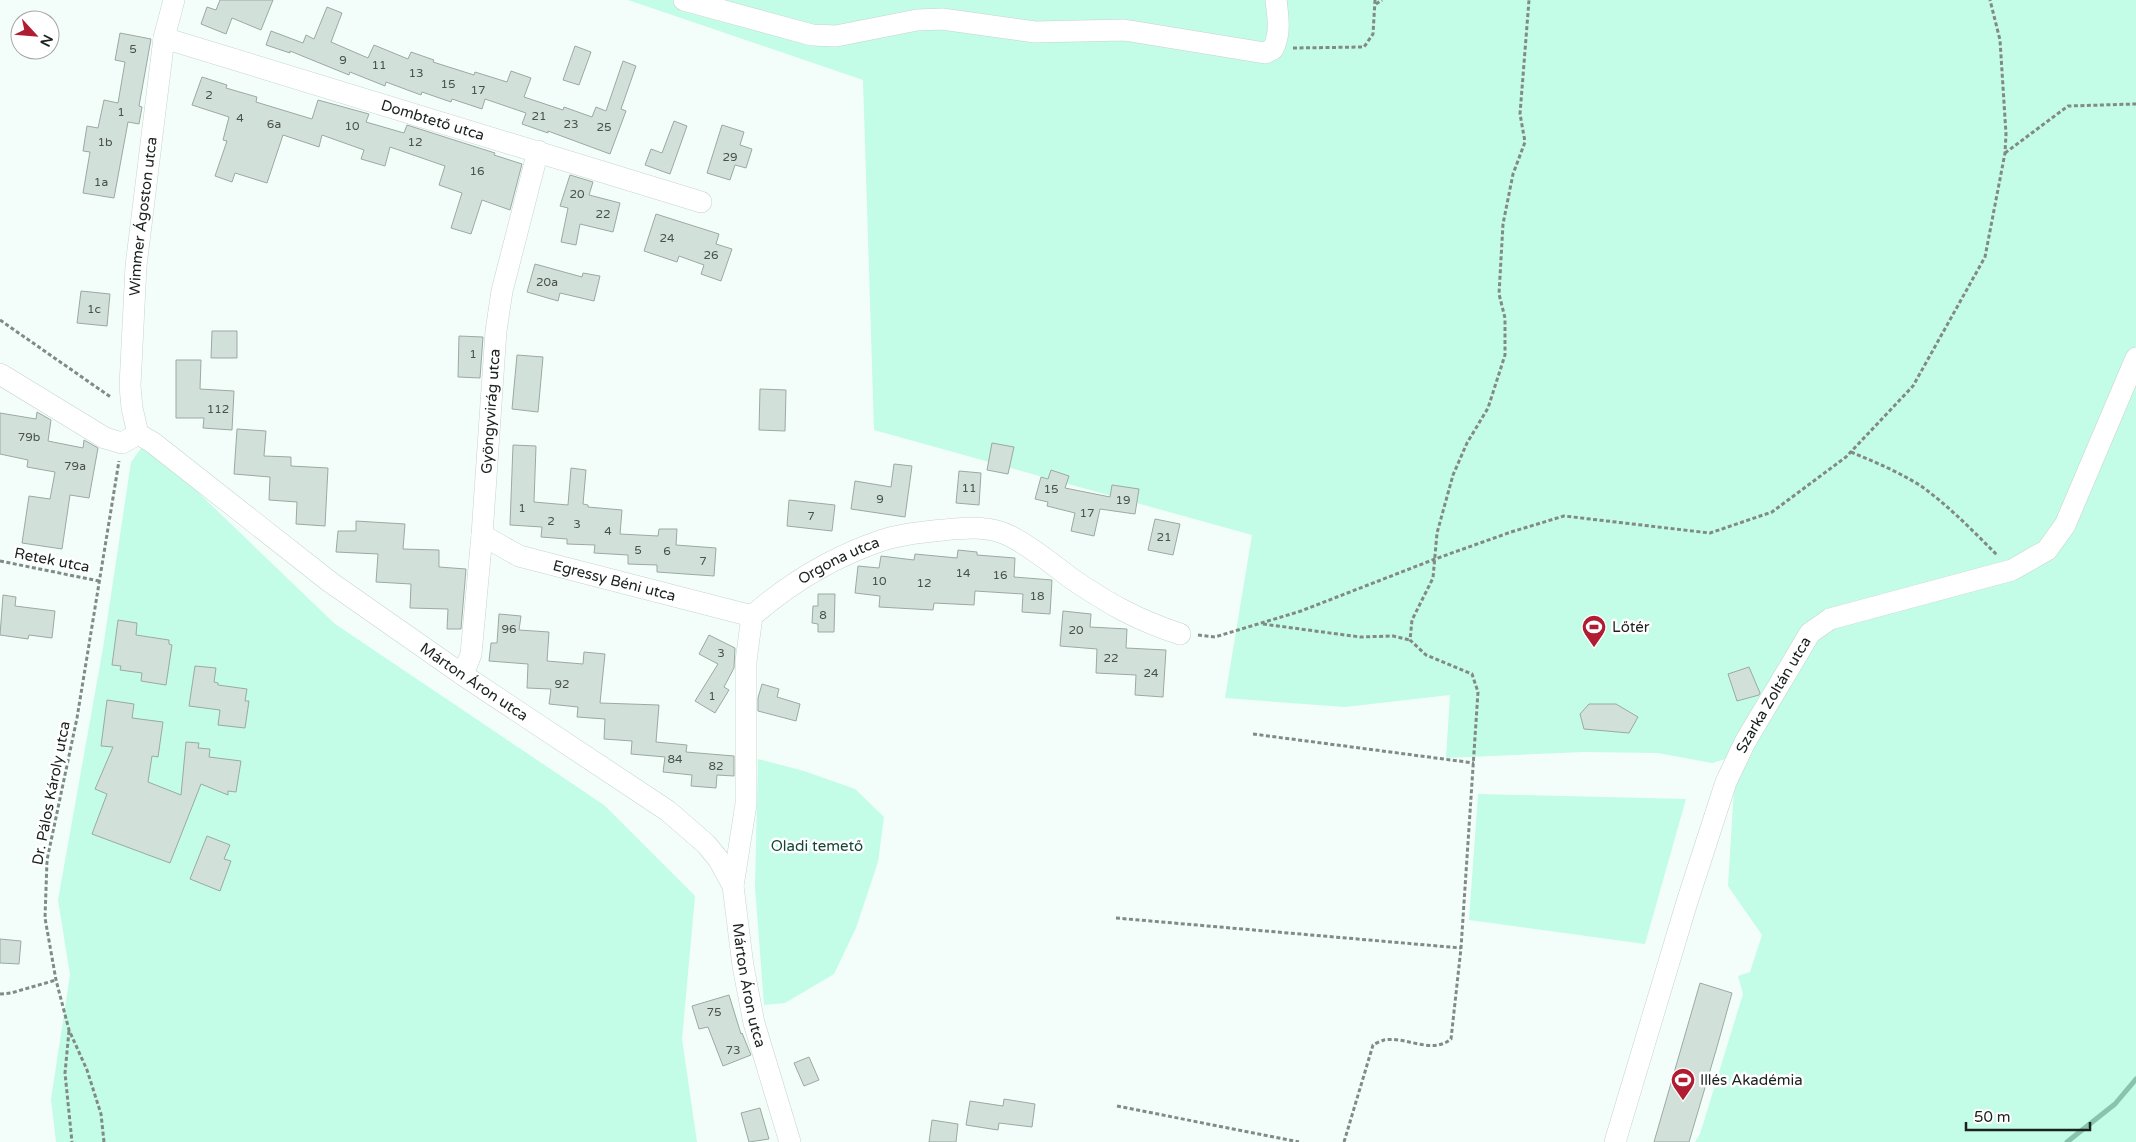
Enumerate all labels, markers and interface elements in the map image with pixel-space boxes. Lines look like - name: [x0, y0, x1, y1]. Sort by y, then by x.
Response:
- north arrow: [10, 10, 60, 60]
- text: N: [36, 32, 56, 49]
- house number: 5: [129, 42, 137, 56]
- house number: 9: [339, 53, 347, 67]
- house number: 11: [371, 58, 387, 72]
- house number: 13: [408, 66, 424, 80]
- house number: 15: [440, 77, 456, 91]
- house number: 17: [470, 83, 486, 97]
- house number: 2: [205, 88, 213, 102]
- street label: Dombtető utca: [379, 96, 487, 144]
- house number: 1: [117, 105, 125, 119]
- house number: 21: [531, 109, 547, 123]
- house number: 4: [236, 111, 244, 125]
- house number: 6a: [267, 117, 281, 131]
- house number: 23: [563, 117, 579, 131]
- house number: 10: [344, 119, 360, 133]
- house number: 25: [596, 120, 612, 134]
- house number: 1b: [97, 135, 113, 149]
- house number: 12: [407, 135, 423, 149]
- street label: Wimmer Ágoston utca: [126, 136, 161, 296]
- house number: 29: [722, 150, 738, 164]
- house number: 16: [469, 164, 485, 178]
- house number: 1a: [94, 175, 108, 189]
- house number: 20: [569, 187, 585, 201]
- house number: 22: [595, 207, 611, 221]
- house number: 24: [659, 231, 675, 245]
- house number: 26: [703, 248, 719, 262]
- house number: 20a: [536, 275, 558, 289]
- house number: 1c: [87, 302, 101, 316]
- house number: 1: [469, 347, 477, 361]
- street label: Gyöngyvirág utca: [477, 348, 504, 475]
- house number: 112: [207, 402, 229, 416]
- house number: 79b: [18, 430, 40, 444]
- house number: 79a: [64, 459, 86, 473]
- house number: 11: [961, 481, 977, 495]
- house number: 15: [1043, 482, 1059, 496]
- house number: 9: [876, 492, 884, 506]
- house number: 19: [1115, 493, 1131, 507]
- house number: 1: [518, 501, 526, 515]
- house number: 17: [1079, 506, 1095, 520]
- house number: 7: [807, 509, 815, 523]
- house number: 2: [547, 514, 555, 528]
- house number: 3: [573, 517, 581, 531]
- house number: 4: [604, 524, 612, 538]
- house number: 21: [1156, 530, 1172, 544]
- street label: Orgona utca: [794, 533, 882, 588]
- house number: 5: [634, 543, 642, 557]
- street label: Retek utca: [13, 544, 91, 576]
- house number: 6: [663, 544, 671, 558]
- house number: 7: [699, 554, 707, 568]
- street label: Egressy Béni utca: [551, 556, 678, 605]
- house number: 14: [955, 566, 971, 580]
- house number: 16: [992, 568, 1008, 582]
- house number: 10: [871, 574, 887, 588]
- house number: 12: [916, 576, 932, 590]
- house number: 18: [1029, 589, 1045, 603]
- house number: 8: [819, 608, 827, 622]
- sports icon: Lőtér: [1581, 614, 1607, 648]
- place label: Lőtér: [1612, 618, 1650, 636]
- house number: 96: [501, 622, 517, 636]
- house number: 20: [1068, 623, 1084, 637]
- street label: Szarka Zoltán utca: [1732, 633, 1815, 756]
- street label: Márton Áron utca: [417, 639, 532, 725]
- house number: 3: [717, 646, 725, 660]
- house number: 22: [1103, 651, 1119, 665]
- house number: 24: [1143, 666, 1159, 680]
- house number: 92: [554, 677, 570, 691]
- house number: 1: [708, 689, 716, 703]
- street label: Dr. Pálos Károly utca: [28, 719, 74, 867]
- house number: 84: [667, 752, 683, 766]
- house number: 82: [708, 759, 724, 773]
- park label: Oladi temető: [771, 837, 863, 855]
- street label: Márton Áron utca: [729, 922, 770, 1050]
- house number: 75: [706, 1005, 722, 1019]
- house number: 73: [725, 1043, 741, 1057]
- sports icon: Illés Akadémia: [1670, 1067, 1696, 1101]
- place label: Illés Akadémia: [1700, 1071, 1803, 1089]
- scale bar: [1966, 1100, 2090, 1132]
- text: 50 m: [1974, 1108, 2011, 1126]

